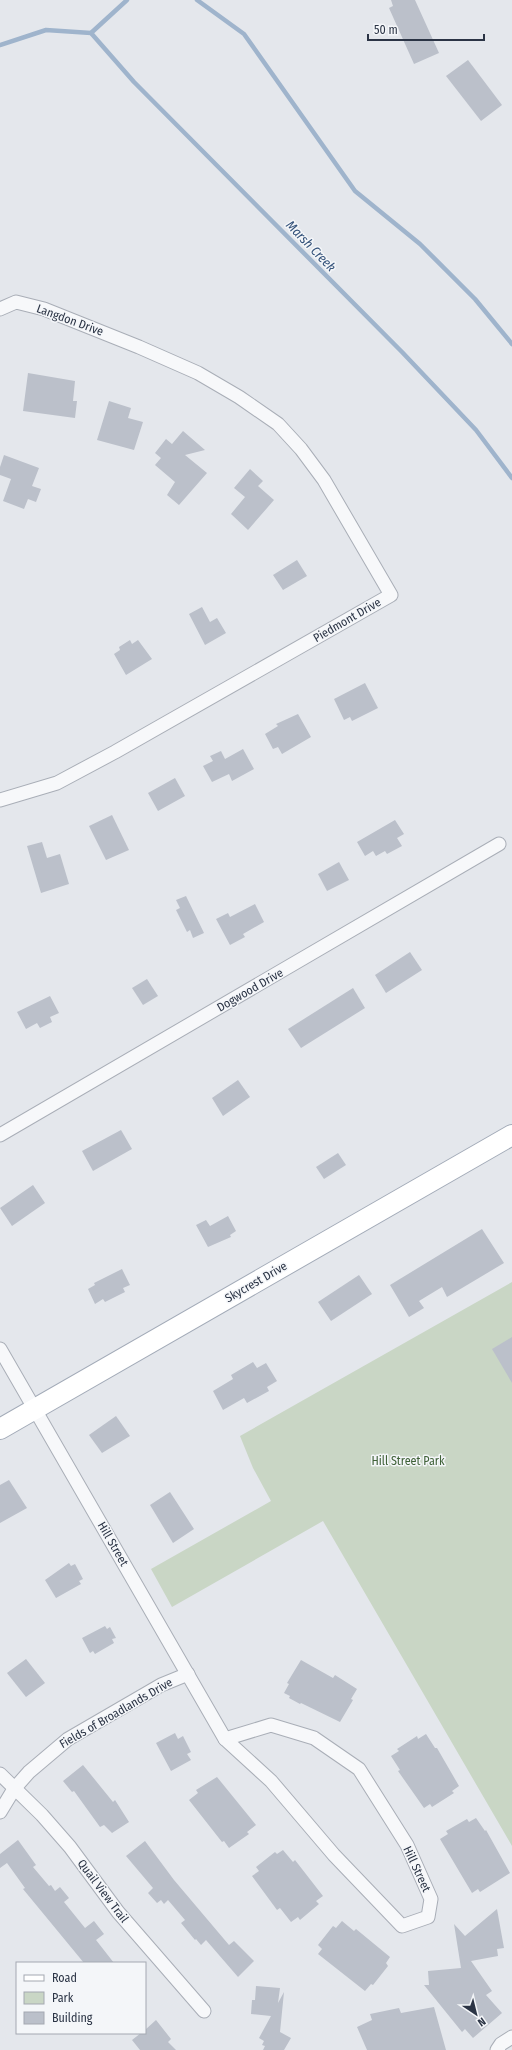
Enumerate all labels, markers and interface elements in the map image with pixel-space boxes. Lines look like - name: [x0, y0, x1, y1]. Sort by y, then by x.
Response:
- scale bar: [368, 16, 484, 42]
- text: 50 m: [374, 23, 398, 37]
- water label: Marsh Creek: [283, 218, 339, 275]
- street label: Langdon Drive: [35, 301, 105, 339]
- street label: Piedmont Drive: [311, 595, 383, 645]
- street label: Dogwood Drive: [214, 965, 286, 1015]
- street label: Skycrest Drive: [223, 1259, 289, 1305]
- park label: Hill Street Park: [371, 1454, 445, 1468]
- street label: Hill Street: [95, 1519, 131, 1569]
- street label: Fields of Broadlands Drive: [57, 1675, 175, 1751]
- street label: Hill Street: [400, 1844, 434, 1894]
- street label: Quail View Trail: [75, 1857, 131, 1925]
- legend: [16, 1962, 146, 2034]
- text: Road: [52, 1971, 77, 1985]
- text: Park: [52, 1991, 74, 2005]
- north arrow: [456, 1994, 496, 2034]
- text: Building: [52, 2011, 93, 2025]
- text: N: [475, 2015, 488, 2029]

